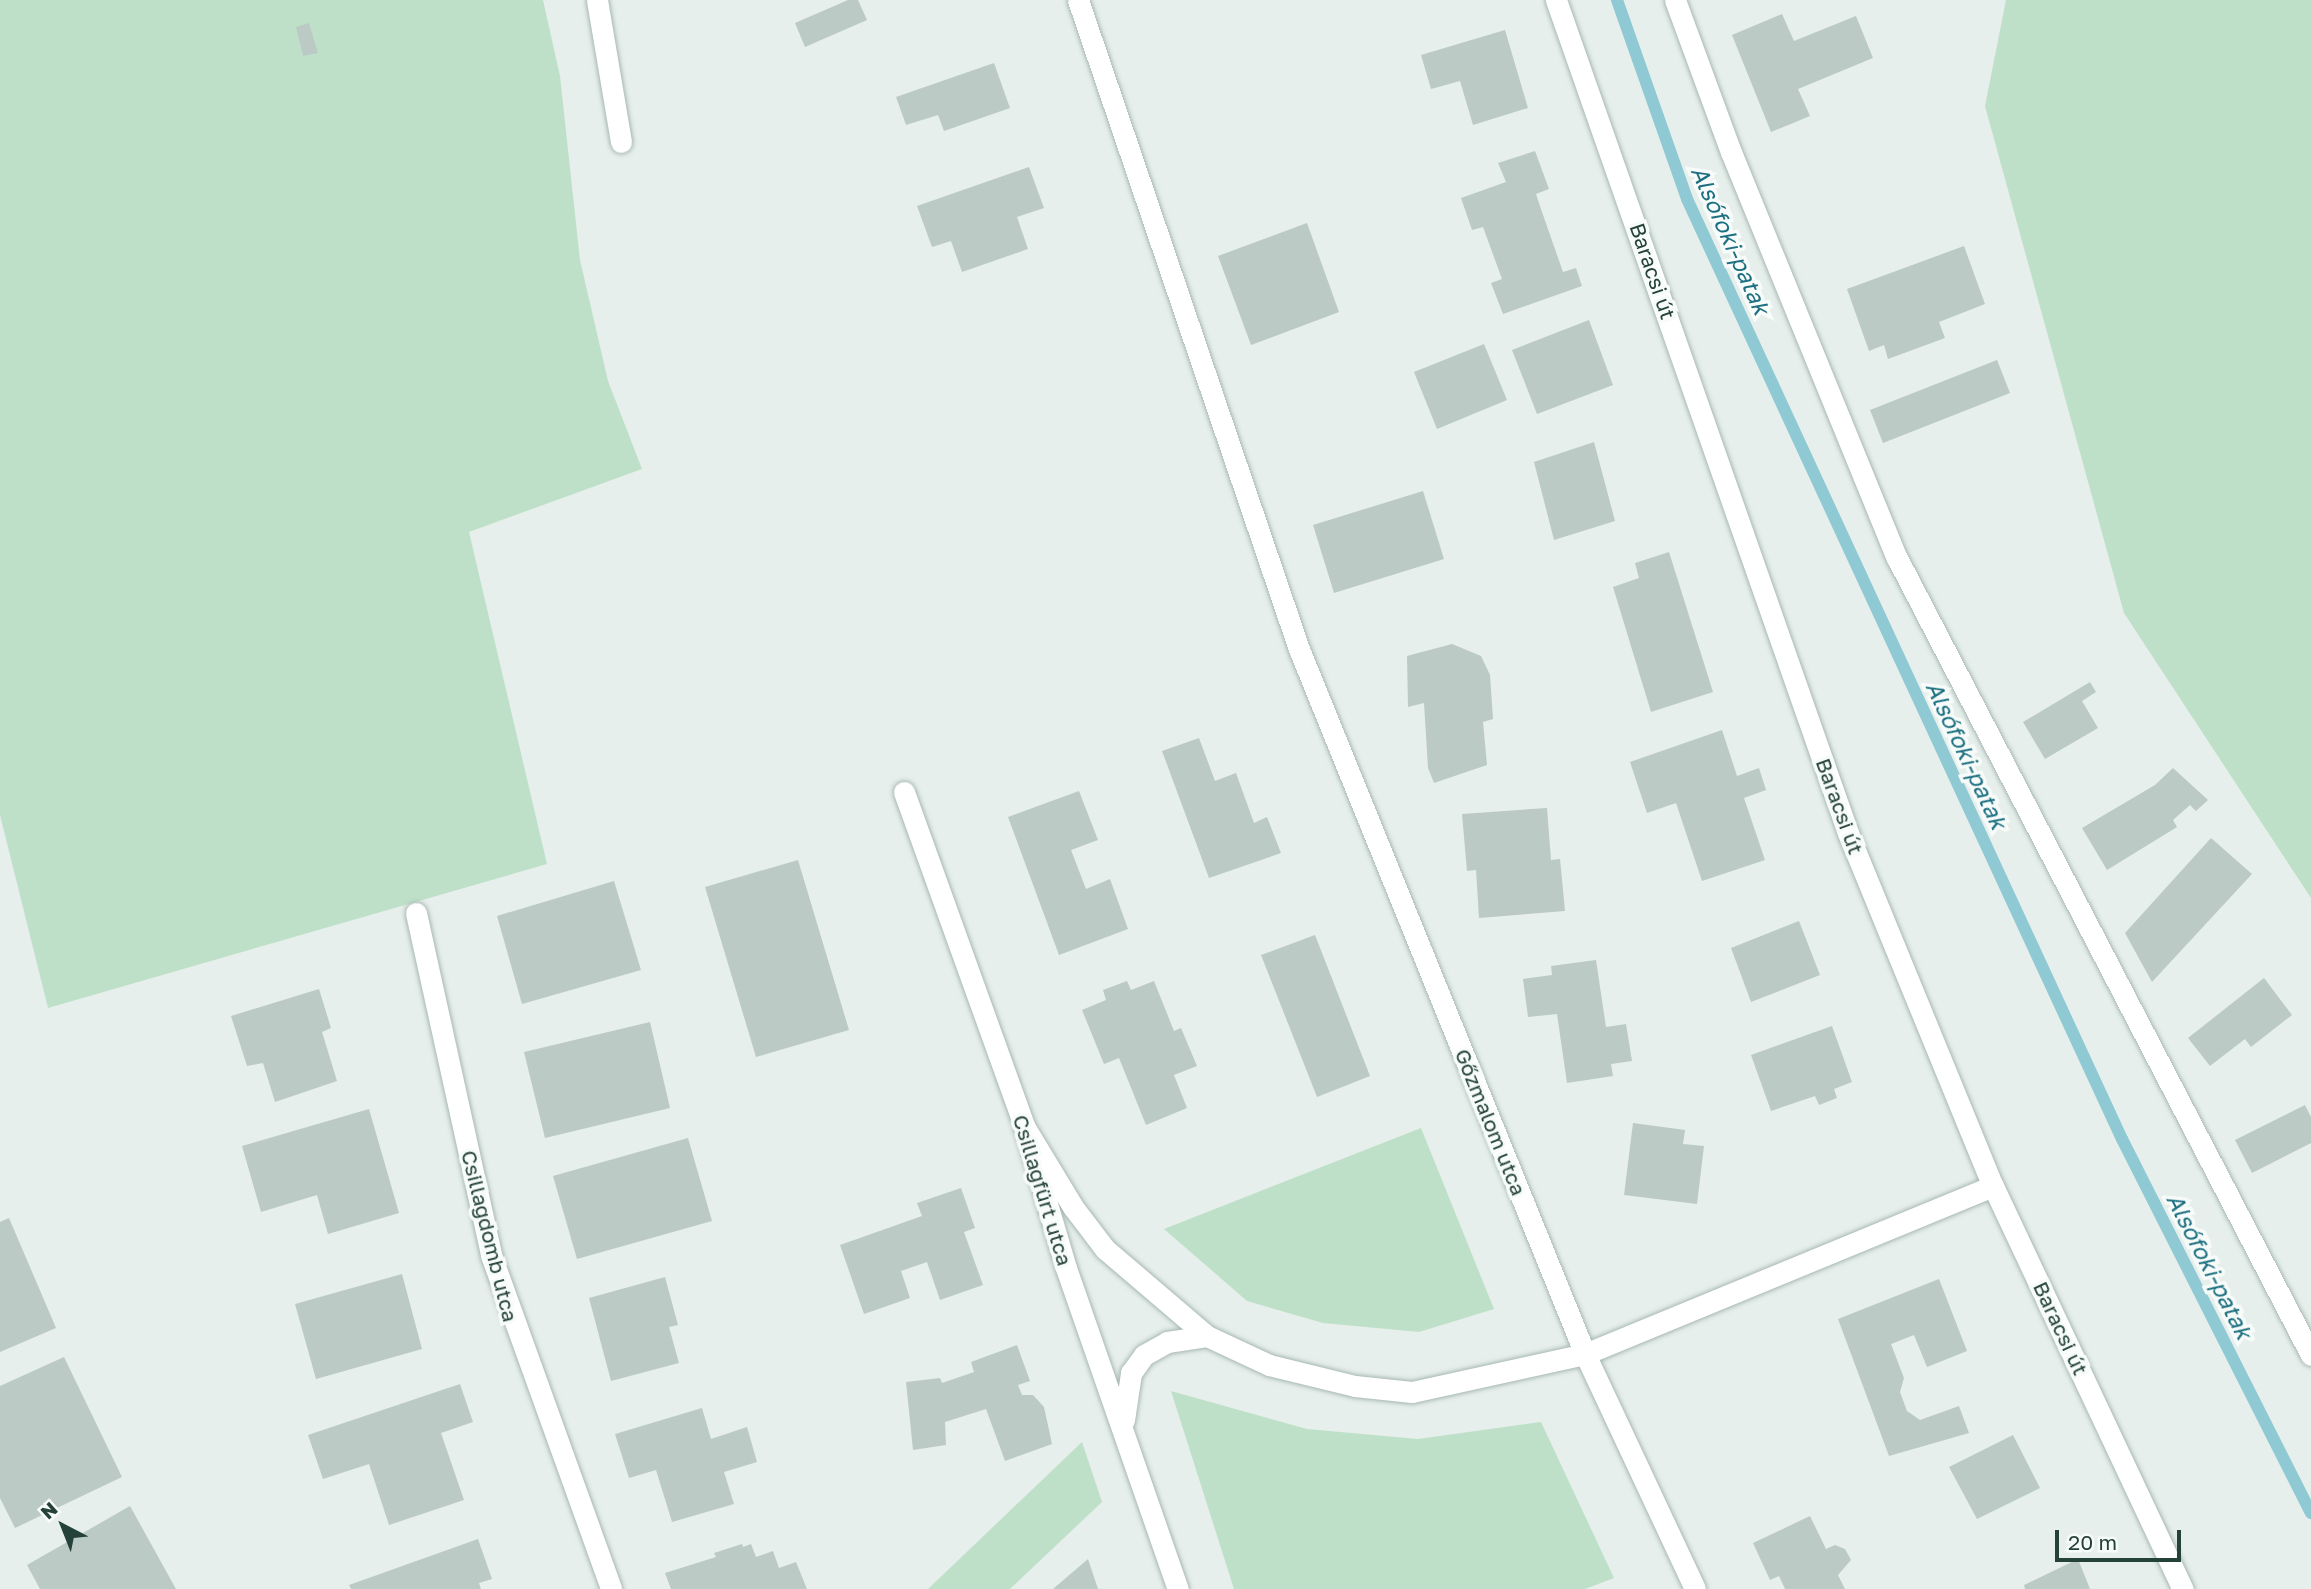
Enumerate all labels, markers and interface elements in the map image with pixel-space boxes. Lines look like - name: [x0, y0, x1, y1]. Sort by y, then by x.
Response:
- water label: Alsófoki-patak: [1686, 161, 1776, 319]
- street label: Baracsi út: [1625, 219, 1681, 323]
- water label: Alsófoki-patak: [1921, 677, 2013, 833]
- street label: Baracsi út: [1811, 755, 1869, 857]
- street label: Gőzmalom utca: [1450, 1045, 1532, 1199]
- street label: Csillagfürt utca: [1008, 1112, 1078, 1268]
- street label: Csillagdomb utca: [456, 1148, 524, 1324]
- water label: Alsófoki-patak: [2161, 1188, 2259, 1344]
- street label: Baracsi út: [2028, 1277, 2094, 1379]
- north arrow: [28, 1491, 98, 1561]
- text: N: [36, 1497, 62, 1523]
- scale bar: [2059, 1516, 2185, 1560]
- text: 20 m: [2068, 1529, 2117, 1555]

